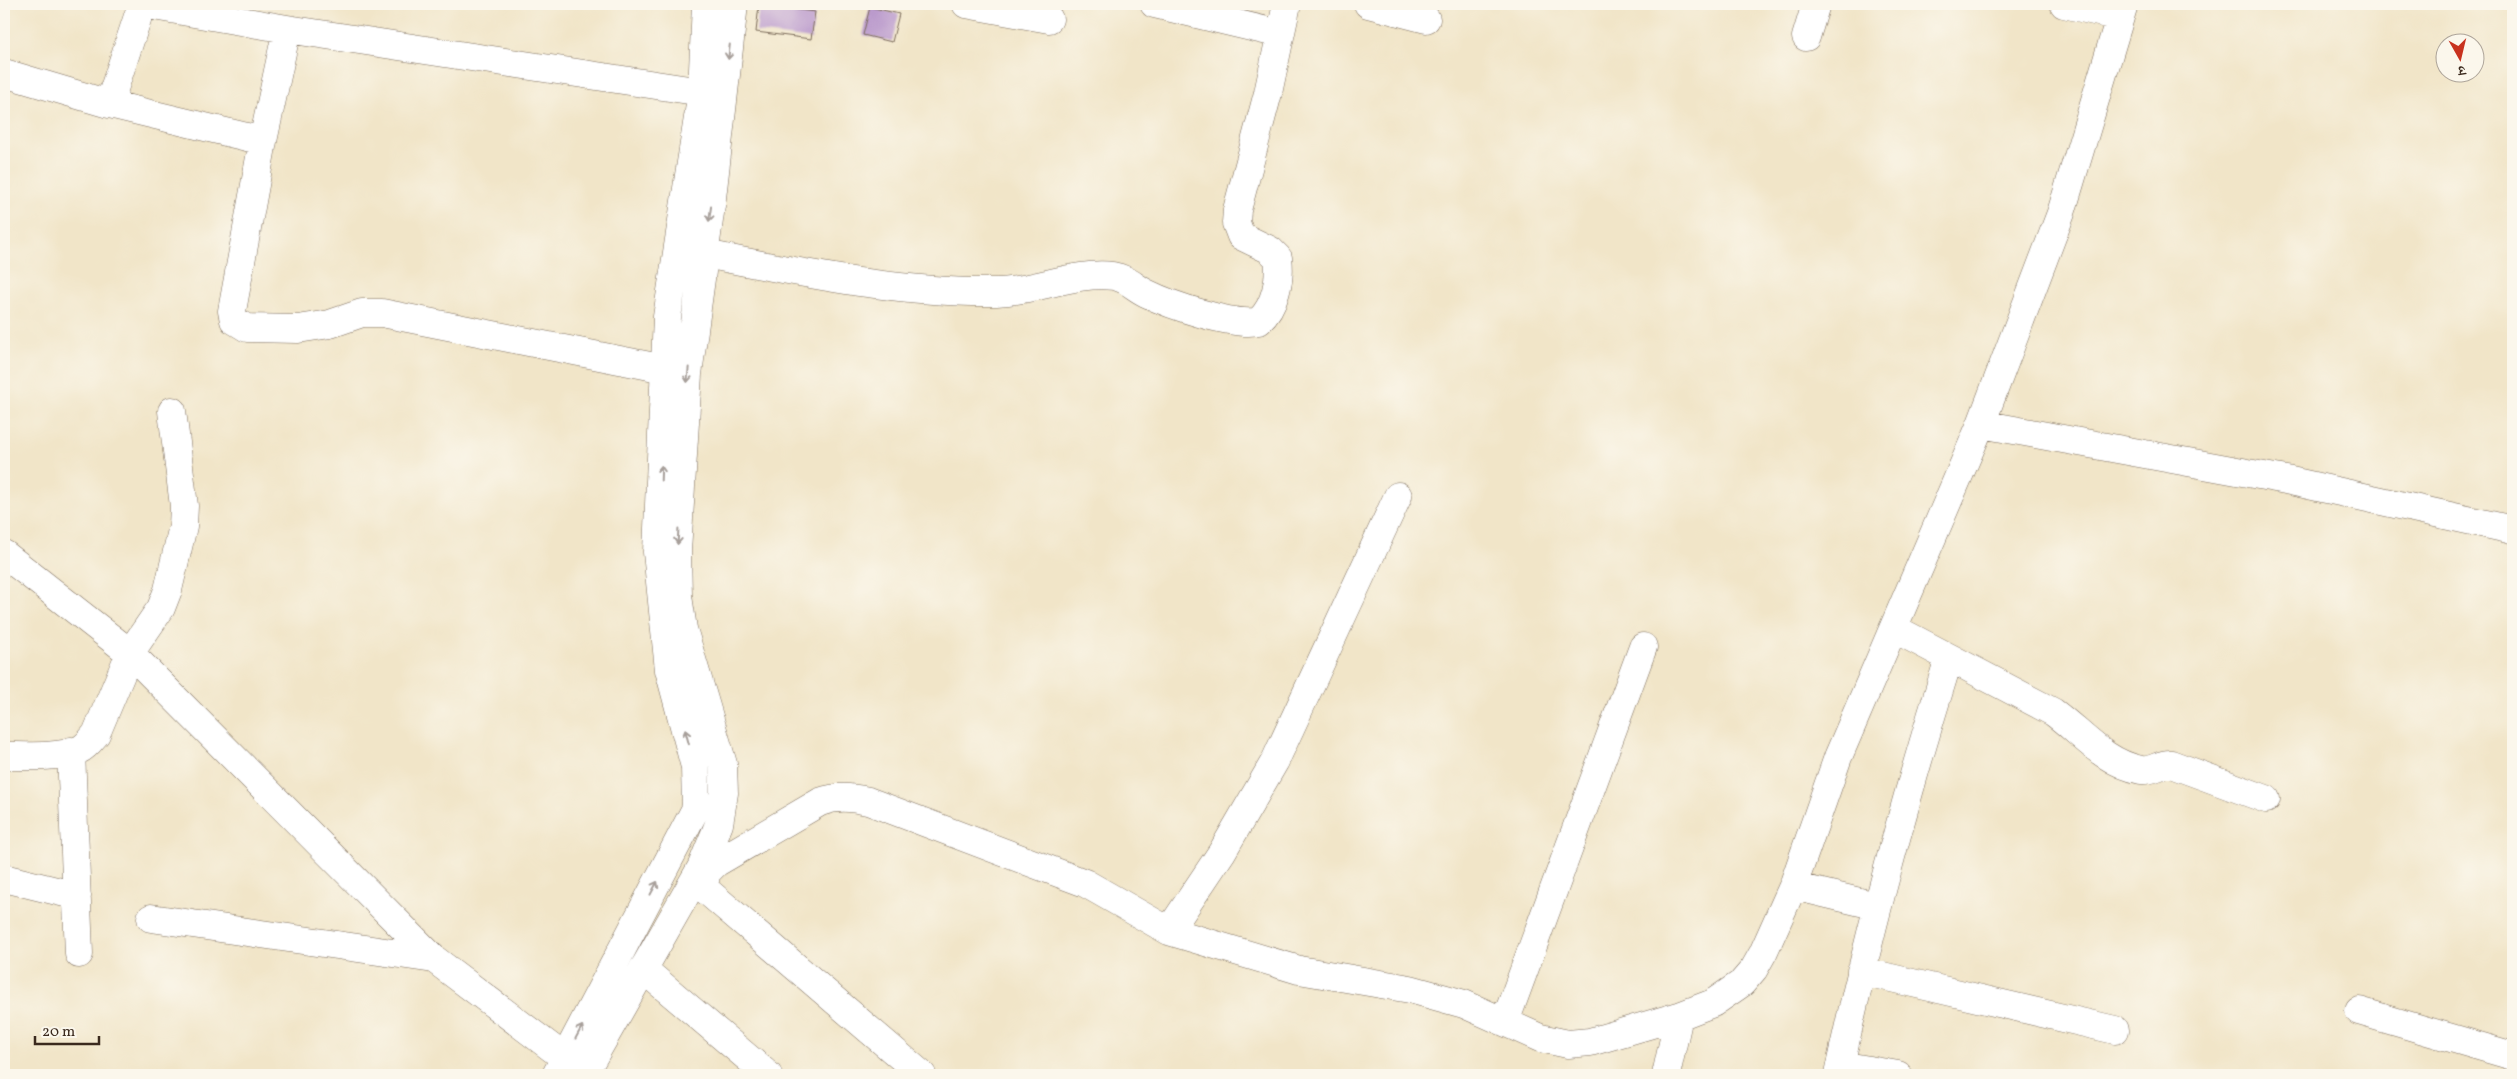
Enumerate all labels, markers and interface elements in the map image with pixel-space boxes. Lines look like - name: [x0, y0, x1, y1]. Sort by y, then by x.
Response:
- north arrow: [2434, 32, 2484, 82]
- one-way arrow: [724, 44, 734, 60]
- text: उ: [2456, 59, 2467, 79]
- one-way arrow: [705, 205, 715, 221]
- one-way arrow: [683, 366, 693, 382]
- one-way arrow: [656, 465, 665, 481]
- one-way arrow: [674, 529, 683, 545]
- one-way arrow: [681, 730, 691, 746]
- one-way arrow: [649, 881, 659, 896]
- scale bar: [35, 1014, 99, 1046]
- text: 20 m: [42, 1022, 75, 1043]
- one-way arrow: [575, 1025, 584, 1040]

